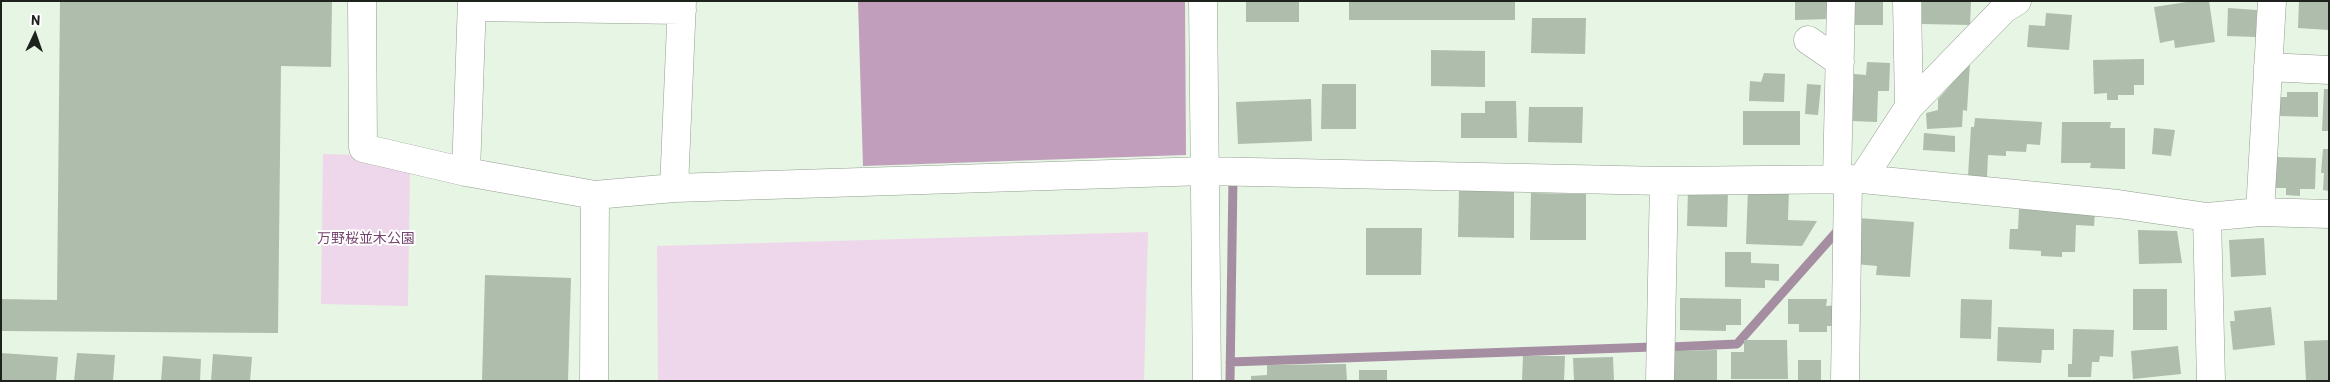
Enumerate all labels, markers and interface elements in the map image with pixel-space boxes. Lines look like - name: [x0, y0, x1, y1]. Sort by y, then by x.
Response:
- north arrow: [10, 10, 60, 60]
- text: N: [31, 11, 41, 28]
- park label: 万野桜並木公園: [317, 230, 415, 246]

